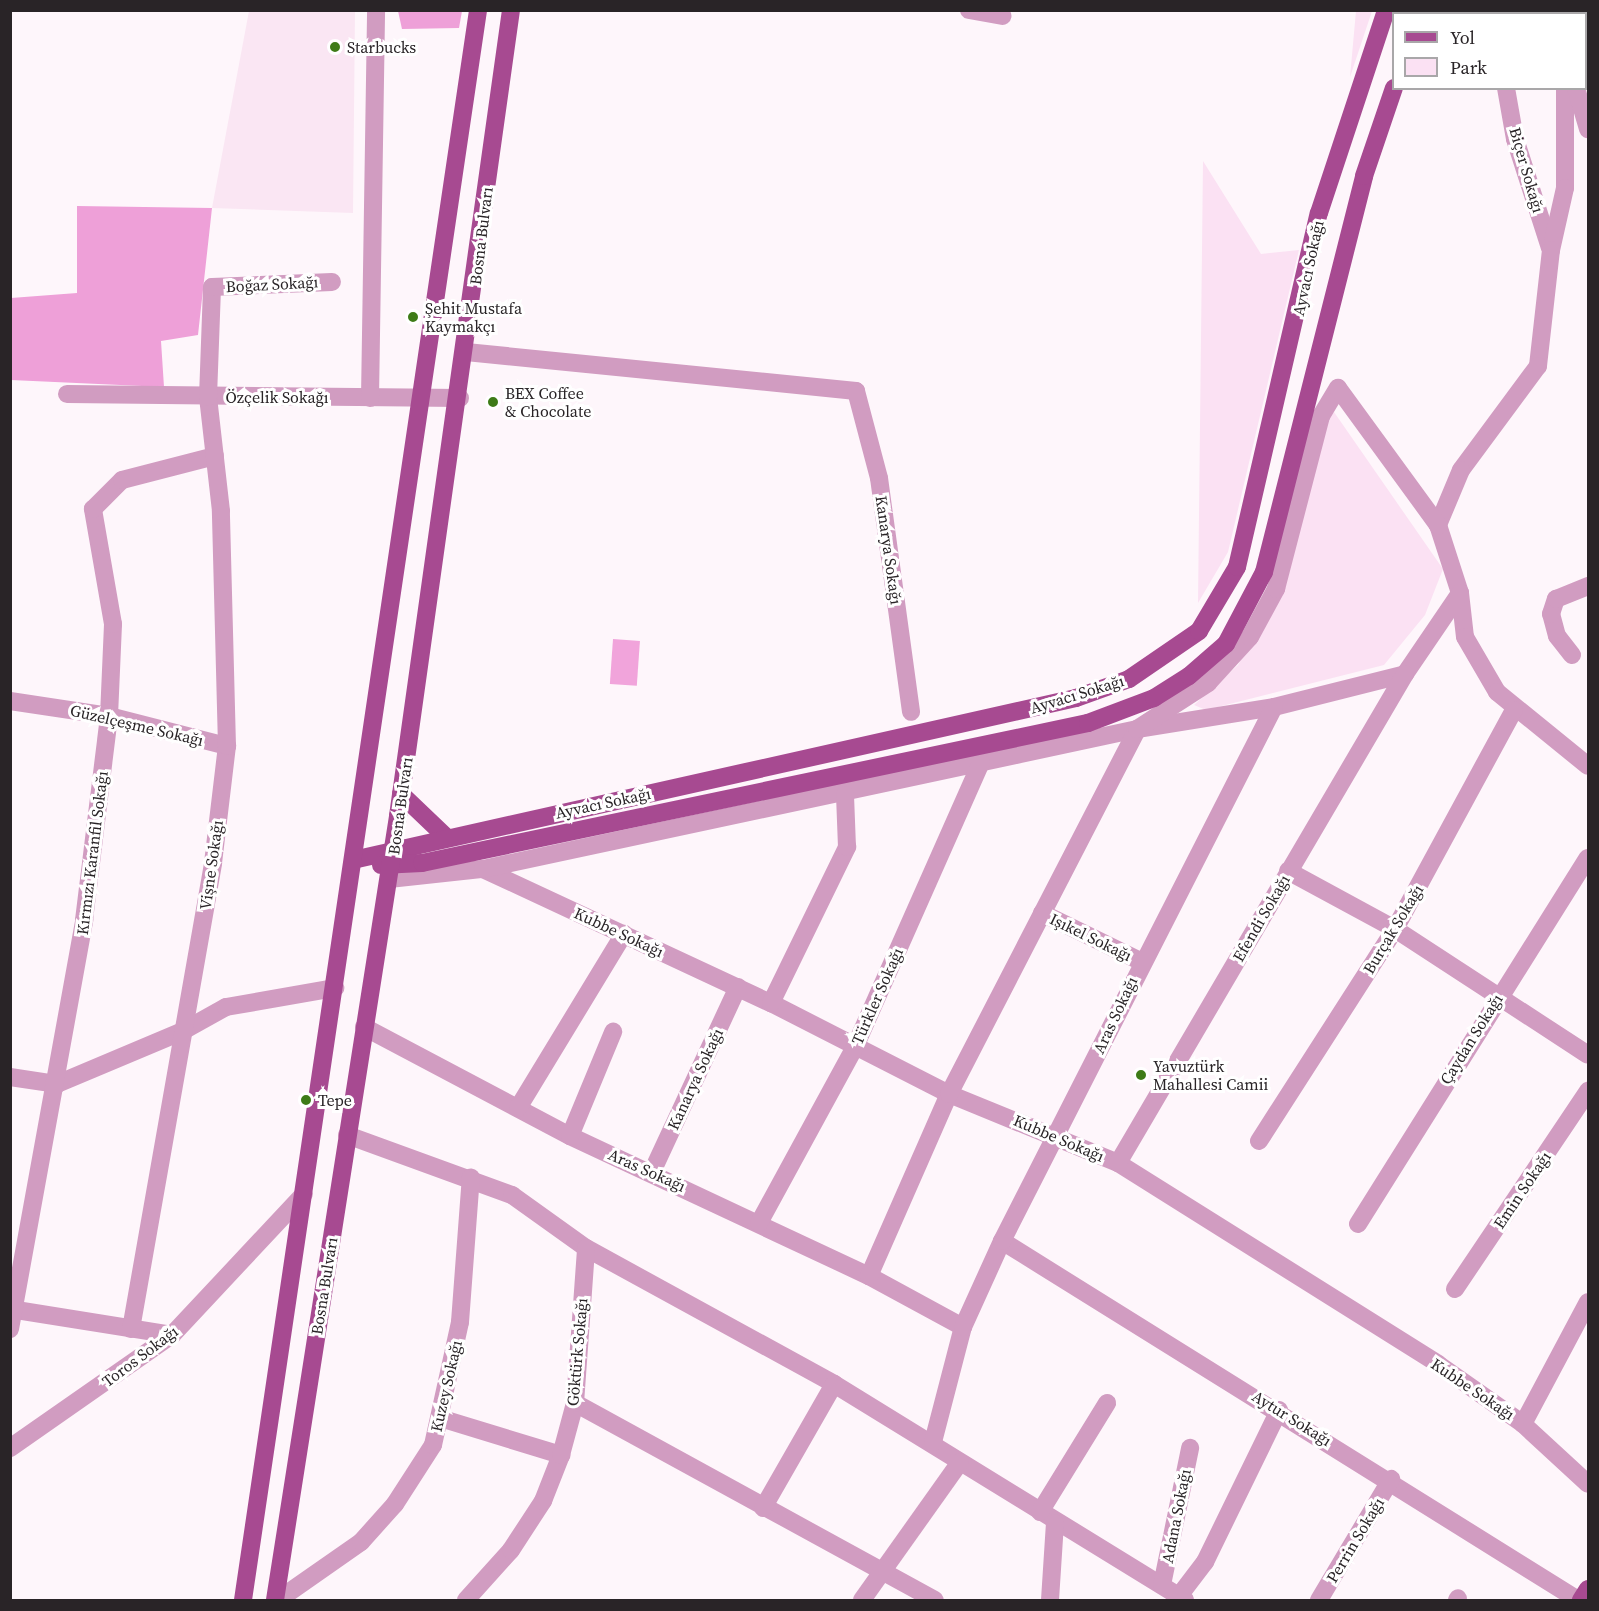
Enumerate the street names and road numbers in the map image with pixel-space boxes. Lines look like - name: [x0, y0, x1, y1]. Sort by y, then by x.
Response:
- street label: Biçer Sokağı: [1506, 125, 1548, 215]
- street label: Bosna Bulvarı: [465, 186, 497, 286]
- street label: Ayvacı Sokağı: [1289, 219, 1327, 317]
- street label: Boğaz Sokağı: [225, 272, 319, 296]
- street label: Özçelik Sokağı: [225, 387, 329, 407]
- street label: Kanarya Sokağı: [872, 494, 906, 606]
- street label: Ayvacı Sokağı: [1028, 671, 1126, 717]
- street label: Güzelçeşme Sokağı: [69, 700, 205, 750]
- street label: Bosna Bulvarı: [384, 756, 416, 856]
- street label: Kırmızı Karanfil Sokağı: [72, 770, 112, 936]
- street label: Ayvacı Sokağı: [554, 784, 652, 822]
- street label: Vişne Sokağı: [195, 819, 227, 911]
- street label: Efendi Sokağı: [1228, 871, 1294, 965]
- street label: Burçak Sokağı: [1359, 881, 1427, 977]
- street label: Kubbe Sokağı: [571, 903, 667, 961]
- street label: Işıkel Sokağı: [1047, 909, 1135, 965]
- street label: Türkler Sokağı: [847, 945, 907, 1047]
- street label: Aras Sokağı: [1089, 973, 1141, 1057]
- street label: Çaydan Sokağı: [1436, 990, 1506, 1088]
- street label: Kanarya Sokağı: [663, 1025, 727, 1133]
- street label: Kubbe Sokağı: [1011, 1110, 1107, 1166]
- street label: Aras Sokağı: [605, 1144, 689, 1196]
- street label: Emin Sokağı: [1489, 1148, 1555, 1232]
- street label: Bosna Bulvarı: [307, 1236, 341, 1336]
- street label: Göktürk Sokağı: [563, 1297, 591, 1407]
- street label: Toros Sokağı: [98, 1321, 182, 1391]
- street label: Kuzey Sokağı: [426, 1338, 466, 1434]
- street label: Kubbe Sokağı: [1428, 1354, 1518, 1424]
- street label: Aytur Sokağı: [1249, 1386, 1335, 1450]
- street label: Adana Sokağı: [1157, 1467, 1195, 1565]
- street label: Perrin Sokağı: [1322, 1494, 1388, 1586]

